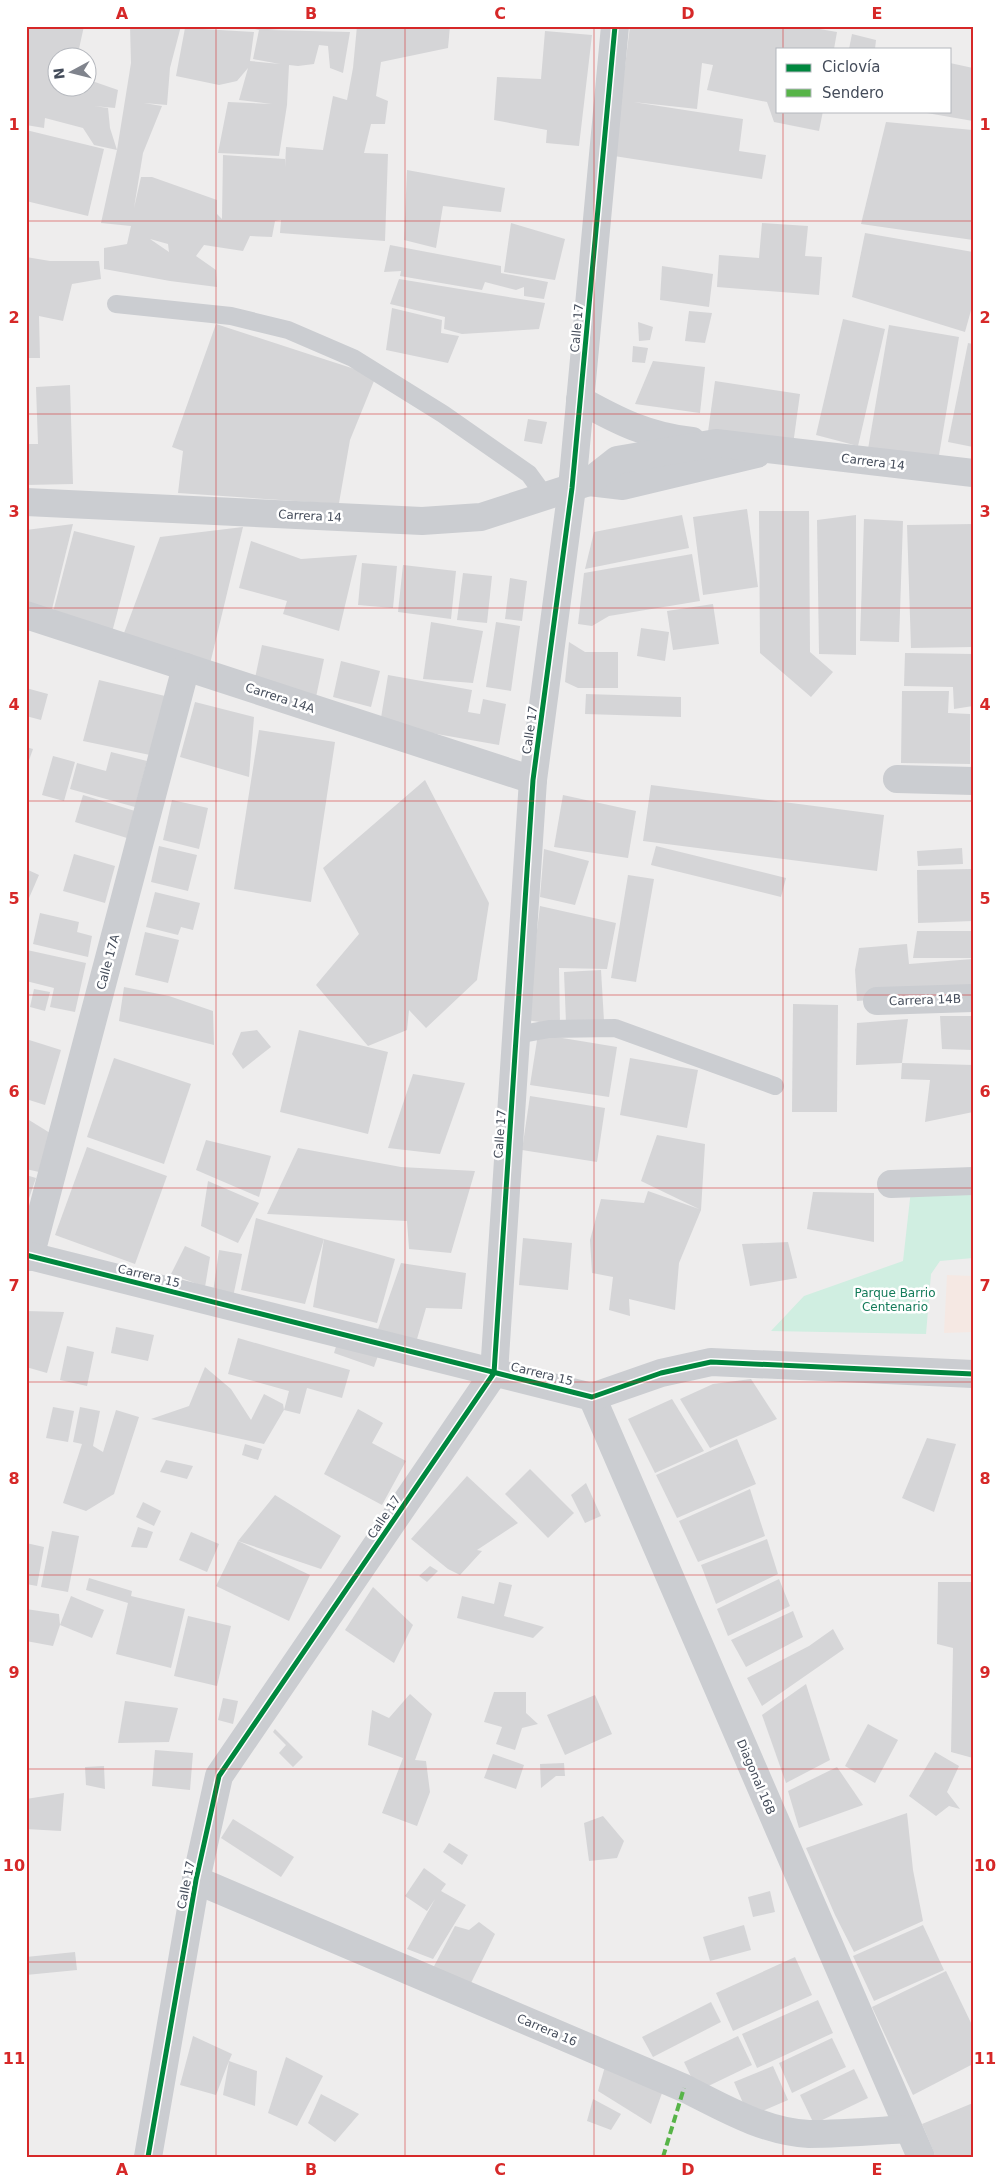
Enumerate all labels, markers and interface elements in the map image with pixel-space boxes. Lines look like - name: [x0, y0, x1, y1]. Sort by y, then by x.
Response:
- text: A: [116, 4, 129, 23]
- text: B: [305, 4, 317, 23]
- text: C: [494, 4, 506, 23]
- text: D: [681, 4, 695, 23]
- text: E: [872, 4, 882, 23]
- north arrow: [48, 48, 98, 98]
- legend: [776, 48, 952, 112]
- text: Ciclovía: [822, 58, 880, 76]
- text: N: [50, 67, 68, 80]
- text: Sendero: [822, 84, 884, 102]
- text: 1: [8, 115, 20, 134]
- text: 1: [979, 115, 991, 134]
- street label: Calle 17: [568, 303, 586, 353]
- text: 2: [8, 308, 20, 327]
- text: 2: [979, 308, 991, 327]
- street label: Carrera 14: [840, 451, 906, 473]
- text: 3: [8, 502, 20, 521]
- text: 3: [979, 502, 991, 521]
- street label: Carrera 14: [278, 507, 342, 525]
- street label: Carrera 14A: [244, 680, 317, 716]
- text: 4: [8, 695, 20, 714]
- text: 4: [979, 695, 991, 714]
- street label: Calle 17: [520, 705, 540, 755]
- text: 5: [8, 889, 20, 908]
- text: 5: [979, 889, 991, 908]
- street label: Calle 17A: [94, 932, 122, 991]
- street label: Carrera 14B: [889, 992, 961, 1008]
- text: 6: [8, 1082, 20, 1101]
- text: 6: [979, 1082, 991, 1101]
- street label: Calle 17: [491, 1109, 509, 1159]
- street label: Carrera 15: [116, 1261, 182, 1291]
- text: 7: [8, 1276, 20, 1295]
- text: 7: [979, 1276, 991, 1295]
- park label: Parque Barrio Centenario: [854, 1286, 936, 1314]
- street label: Carrera 15: [509, 1359, 575, 1389]
- text: 8: [8, 1469, 20, 1488]
- text: 8: [979, 1469, 991, 1488]
- street label: Calle 17: [365, 1493, 403, 1541]
- text: 9: [8, 1663, 20, 1682]
- text: 9: [979, 1663, 991, 1682]
- street label: Diagonal 16B: [734, 1737, 778, 1817]
- text: 10: [3, 1856, 25, 1875]
- text: 10: [974, 1856, 996, 1875]
- street label: Calle 17: [174, 1860, 198, 1910]
- street label: Carrera 16: [515, 2011, 579, 2049]
- text: 11: [3, 2049, 25, 2068]
- text: 11: [974, 2049, 996, 2068]
- text: A: [116, 2160, 129, 2179]
- text: B: [305, 2160, 317, 2179]
- text: C: [494, 2160, 506, 2179]
- text: D: [681, 2160, 695, 2179]
- text: E: [872, 2160, 882, 2179]

